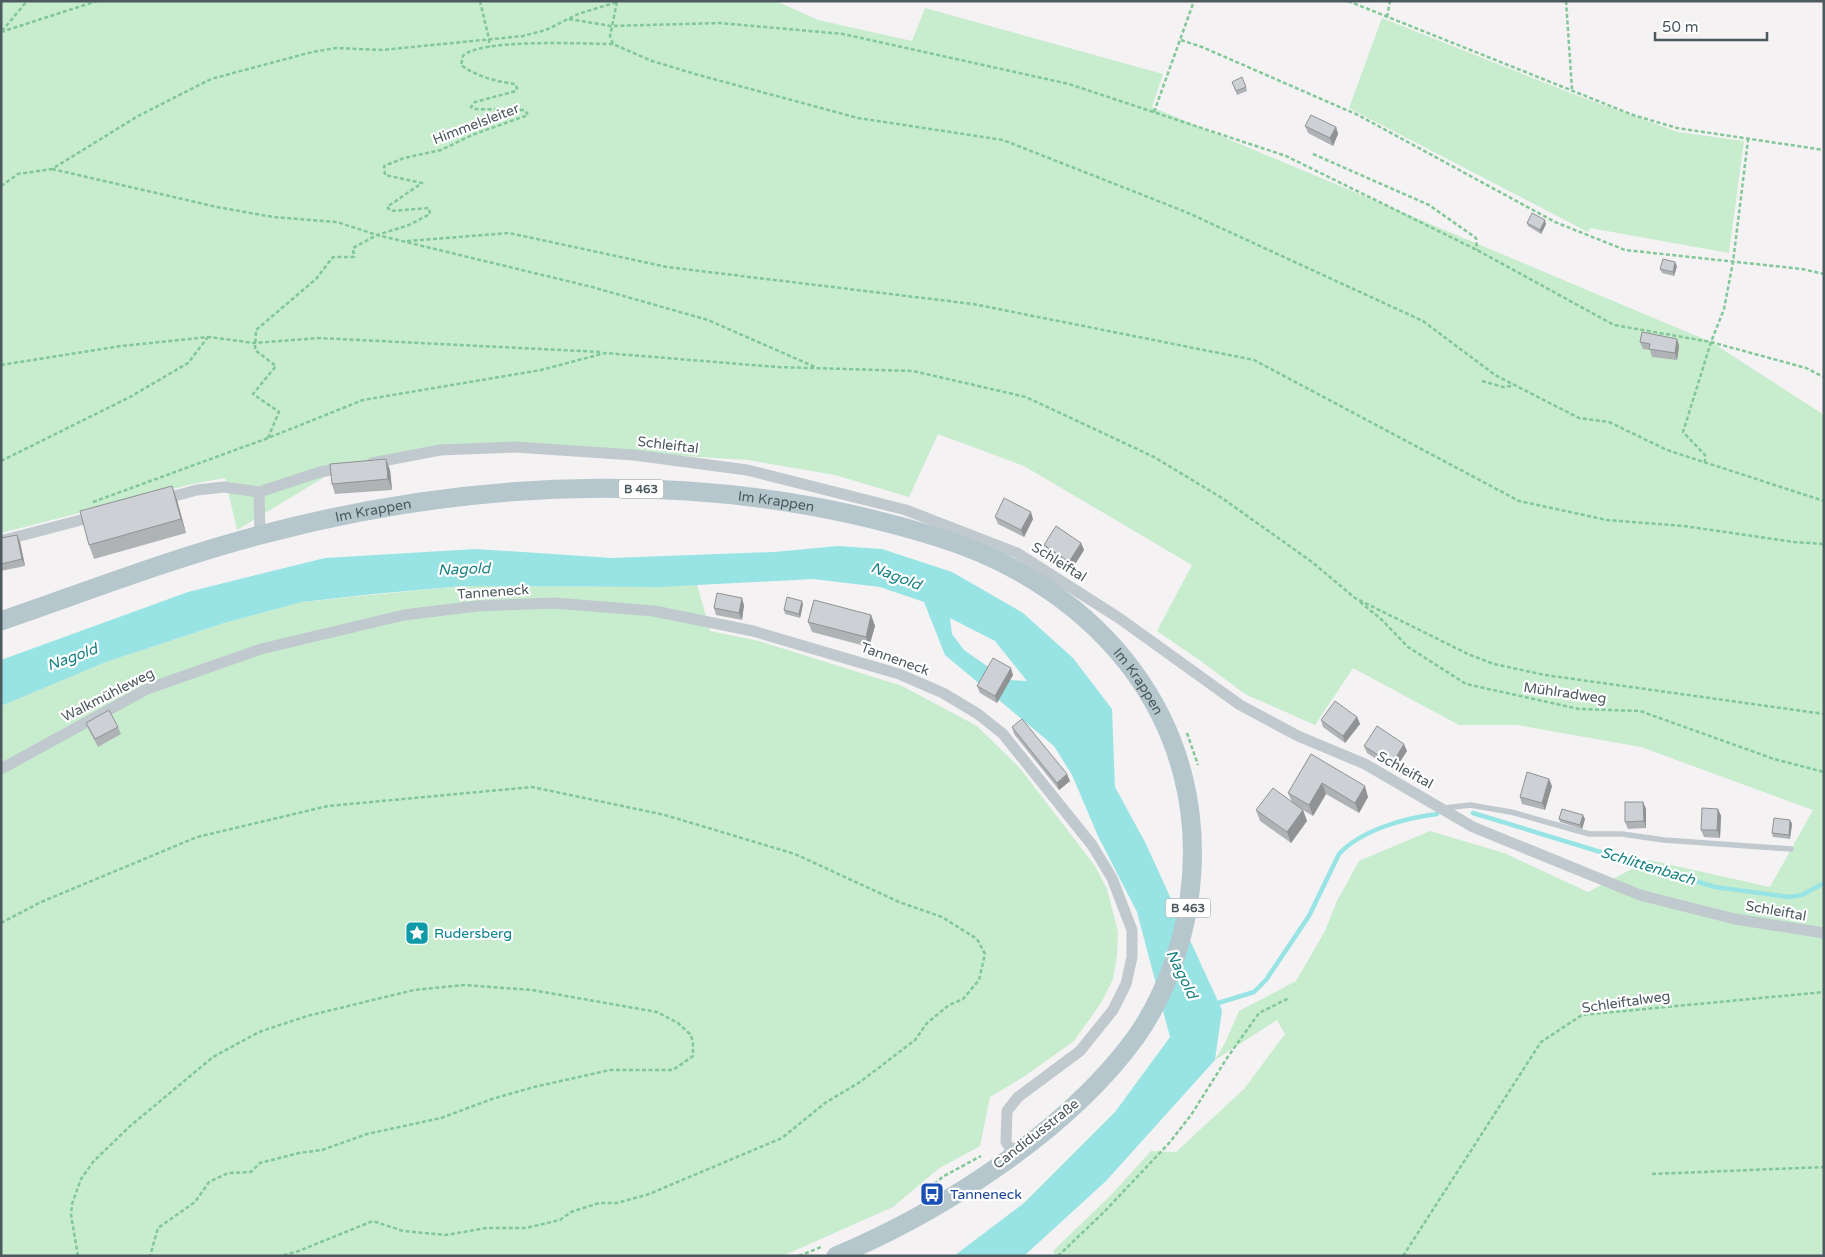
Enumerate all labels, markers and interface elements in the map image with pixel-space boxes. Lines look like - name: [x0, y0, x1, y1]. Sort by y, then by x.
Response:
- scale bar: [1655, 10, 1768, 42]
- text: 50 m: [1662, 18, 1699, 36]
- street label: Himmelsleiter: [430, 99, 522, 148]
- street label: Schleiftal: [636, 433, 700, 457]
- road number: B 463: [618, 479, 664, 498]
- street label: Im Krappen: [737, 487, 816, 515]
- street label: Im Krappen: [334, 495, 413, 525]
- street label: Schleiftal: [1028, 539, 1090, 585]
- water label: Nagold: [868, 558, 925, 594]
- water label: Nagold: [438, 559, 492, 579]
- street label: Tanneneck: [457, 581, 530, 603]
- water label: Nagold: [44, 639, 101, 674]
- street label: Tanneneck: [858, 639, 932, 679]
- street label: Im Krappen: [1110, 644, 1167, 717]
- street label: Walkmühleweg: [59, 664, 157, 726]
- street label: Mühlradweg: [1522, 679, 1608, 707]
- street label: Schleiftal: [1374, 748, 1436, 792]
- water label: Schlittenbach: [1599, 843, 1698, 889]
- street label: Schleiftal: [1744, 897, 1808, 925]
- road number: B 463: [1166, 898, 1210, 918]
- place icon: Rudersberg: [404, 920, 430, 946]
- place label: Rudersberg: [434, 925, 512, 942]
- water label: Nagold: [1162, 947, 1202, 1003]
- street label: Schleiftalweg: [1581, 987, 1671, 1017]
- street label: Candidusstraße: [990, 1095, 1082, 1173]
- bus stop icon: Tanneneck: [919, 1181, 945, 1207]
- place label: Tanneneck: [950, 1186, 1022, 1203]

